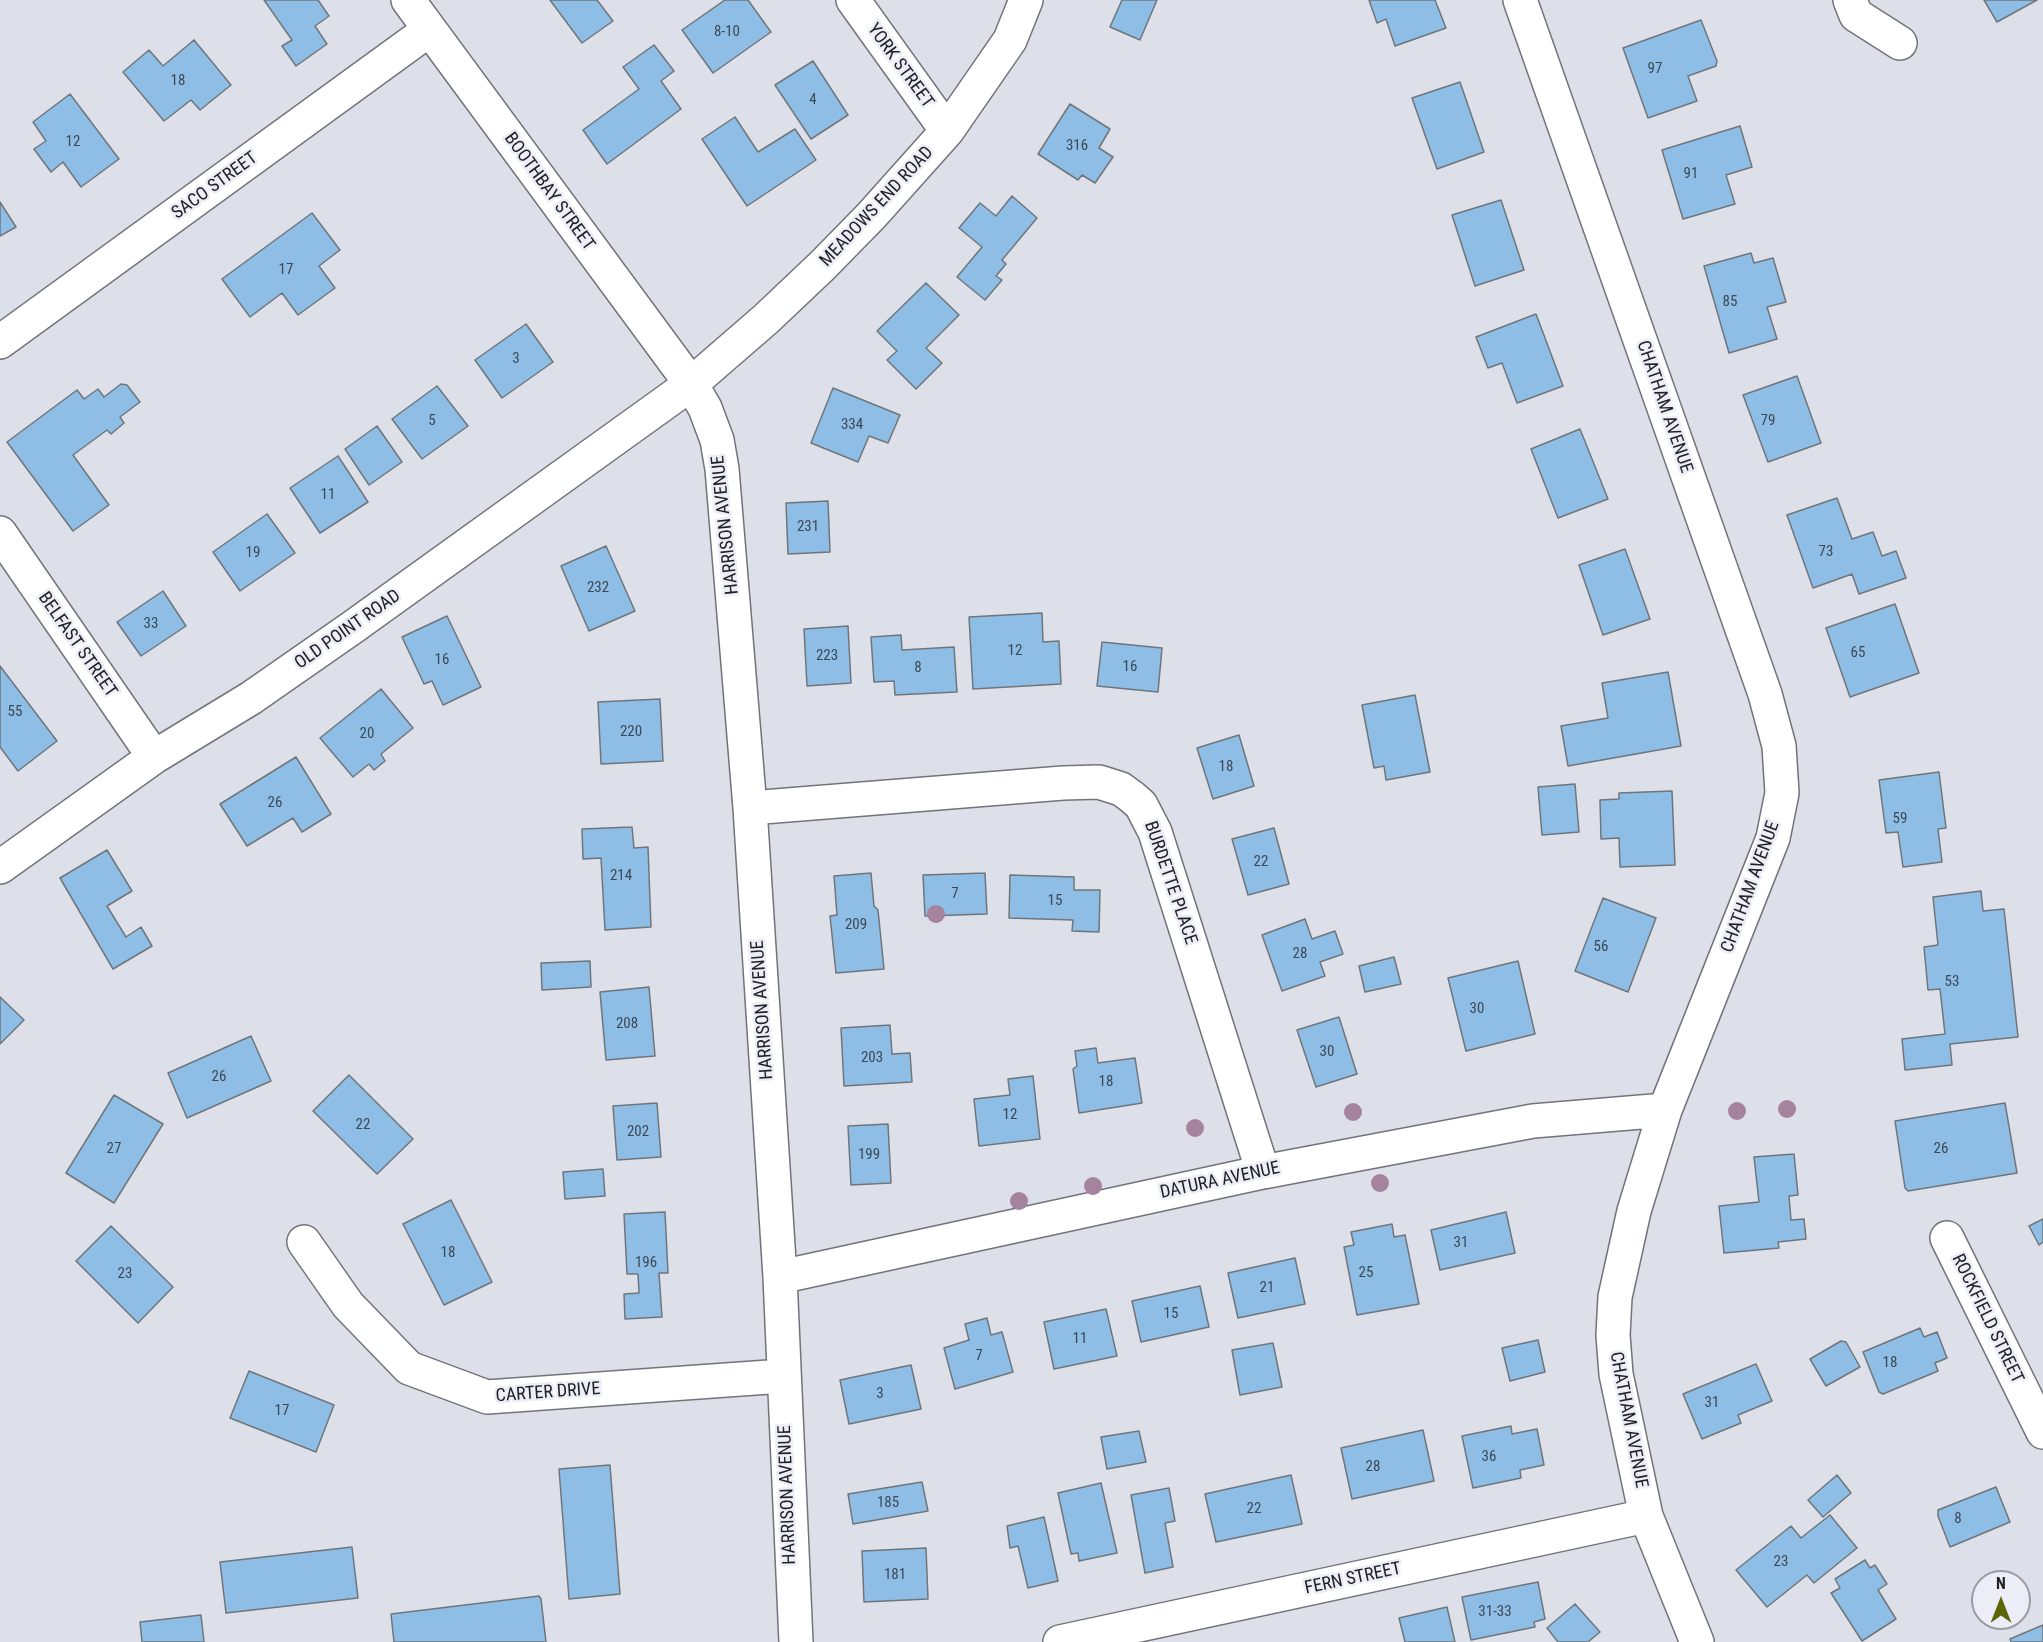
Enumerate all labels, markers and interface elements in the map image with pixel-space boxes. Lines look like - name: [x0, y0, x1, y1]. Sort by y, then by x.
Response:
- street label: YORK STREET: [862, 20, 938, 112]
- house number: 8-10: [714, 23, 740, 41]
- house number: 97: [1648, 60, 1662, 78]
- house number: 18: [171, 72, 185, 90]
- house number: 4: [809, 91, 817, 109]
- street label: BOOTHBAY STREET: [499, 129, 599, 255]
- house number: 12: [66, 133, 80, 151]
- house number: 316: [1066, 137, 1088, 155]
- street label: MEADOWS END ROAD: [816, 142, 938, 272]
- street label: SACO STREET: [168, 148, 262, 224]
- house number: 91: [1684, 165, 1698, 183]
- house number: 17: [279, 261, 293, 279]
- house number: 85: [1723, 293, 1737, 311]
- street label: CHATHAM AVENUE: [1631, 338, 1697, 476]
- house number: 3: [512, 350, 520, 368]
- house number: 5: [428, 412, 436, 430]
- house number: 79: [1761, 412, 1775, 430]
- house number: 334: [841, 416, 863, 434]
- street label: HARRISON AVENUE: [708, 454, 744, 596]
- house number: 11: [321, 486, 335, 504]
- house number: 231: [797, 518, 819, 536]
- house number: 73: [1819, 543, 1833, 561]
- house number: 19: [246, 544, 260, 562]
- house number: 232: [587, 579, 609, 597]
- street label: OLD POINT ROAD: [291, 585, 405, 675]
- street label: BELFAST STREET: [33, 588, 121, 702]
- house number: 33: [144, 615, 158, 633]
- house number: 12: [1008, 642, 1022, 660]
- house number: 65: [1851, 644, 1865, 662]
- house number: 223: [816, 647, 838, 665]
- house number: 16: [435, 651, 449, 669]
- house number: 16: [1123, 658, 1137, 676]
- house number: 8: [914, 659, 922, 677]
- house number: 55: [8, 703, 22, 721]
- house number: 220: [620, 723, 642, 741]
- house number: 20: [360, 725, 374, 743]
- house number: 18: [1219, 758, 1233, 776]
- house number: 26: [268, 794, 282, 812]
- house number: 59: [1893, 810, 1907, 828]
- street label: CHATHAM AVENUE: [1717, 818, 1785, 956]
- street label: BURDETTE PLACE: [1139, 819, 1201, 947]
- house number: 22: [1254, 853, 1268, 871]
- house number: 214: [610, 867, 632, 885]
- house number: 7: [951, 885, 959, 903]
- house number: 15: [1048, 892, 1062, 910]
- house number: 209: [845, 916, 867, 934]
- house number: 56: [1594, 938, 1608, 956]
- street label: HARRISON AVENUE: [747, 940, 779, 1080]
- house number: 28: [1293, 945, 1307, 963]
- house number: 53: [1945, 973, 1959, 991]
- house number: 30: [1470, 1000, 1484, 1018]
- house number: 208: [616, 1015, 638, 1033]
- house number: 30: [1320, 1043, 1334, 1061]
- house number: 203: [861, 1049, 883, 1067]
- house number: 26: [212, 1068, 226, 1086]
- house number: 18: [1099, 1073, 1113, 1091]
- house number: 12: [1003, 1106, 1017, 1124]
- house number: 22: [356, 1116, 370, 1134]
- house number: 202: [627, 1123, 649, 1141]
- house number: 27: [107, 1140, 121, 1158]
- house number: 26: [1934, 1140, 1948, 1158]
- house number: 199: [858, 1146, 880, 1164]
- street label: DATURA AVENUE: [1158, 1158, 1282, 1204]
- house number: 31: [1454, 1234, 1468, 1252]
- house number: 18: [441, 1244, 455, 1262]
- street label: ROCKFIELD STREET: [1946, 1251, 2028, 1387]
- house number: 196: [635, 1254, 657, 1272]
- house number: 25: [1359, 1264, 1373, 1282]
- house number: 23: [118, 1265, 132, 1283]
- house number: 21: [1260, 1279, 1274, 1297]
- house number: 15: [1164, 1305, 1178, 1323]
- house number: 11: [1073, 1330, 1087, 1348]
- house number: 7: [975, 1347, 983, 1365]
- street label: CHATHAM AVENUE: [1604, 1350, 1652, 1490]
- house number: 18: [1883, 1354, 1897, 1372]
- street label: CARTER DRIVE: [495, 1379, 601, 1407]
- house number: 3: [876, 1385, 884, 1403]
- house number: 31: [1705, 1394, 1719, 1412]
- house number: 17: [275, 1402, 289, 1420]
- street label: HARRISON AVENUE: [775, 1425, 801, 1565]
- house number: 36: [1482, 1448, 1496, 1466]
- house number: 28: [1366, 1458, 1380, 1476]
- house number: 185: [877, 1494, 899, 1512]
- house number: 22: [1247, 1500, 1261, 1518]
- house number: 8: [1954, 1510, 1962, 1528]
- house number: 23: [1774, 1553, 1788, 1571]
- street label: FERN STREET: [1303, 1558, 1403, 1600]
- house number: 181: [884, 1566, 906, 1584]
- north arrow: [1971, 1570, 2031, 1630]
- text: N: [1996, 1574, 2006, 1593]
- house number: 31-33: [1478, 1603, 1512, 1621]

